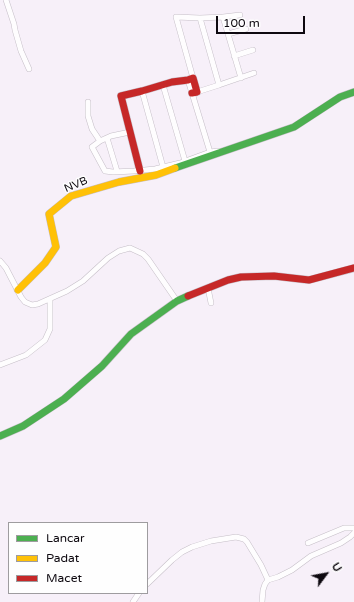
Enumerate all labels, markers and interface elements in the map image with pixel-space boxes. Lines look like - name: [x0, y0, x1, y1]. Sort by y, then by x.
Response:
- scale bar: [218, 8, 307, 34]
- text: 100 m: [223, 16, 260, 30]
- street label: NVB: [62, 174, 90, 196]
- legend: [8, 522, 148, 594]
- text: Lancar: [46, 531, 85, 545]
- text: Padat: [46, 551, 79, 565]
- north arrow: [306, 554, 346, 594]
- text: U: [329, 560, 344, 574]
- text: Macet: [46, 571, 82, 585]

